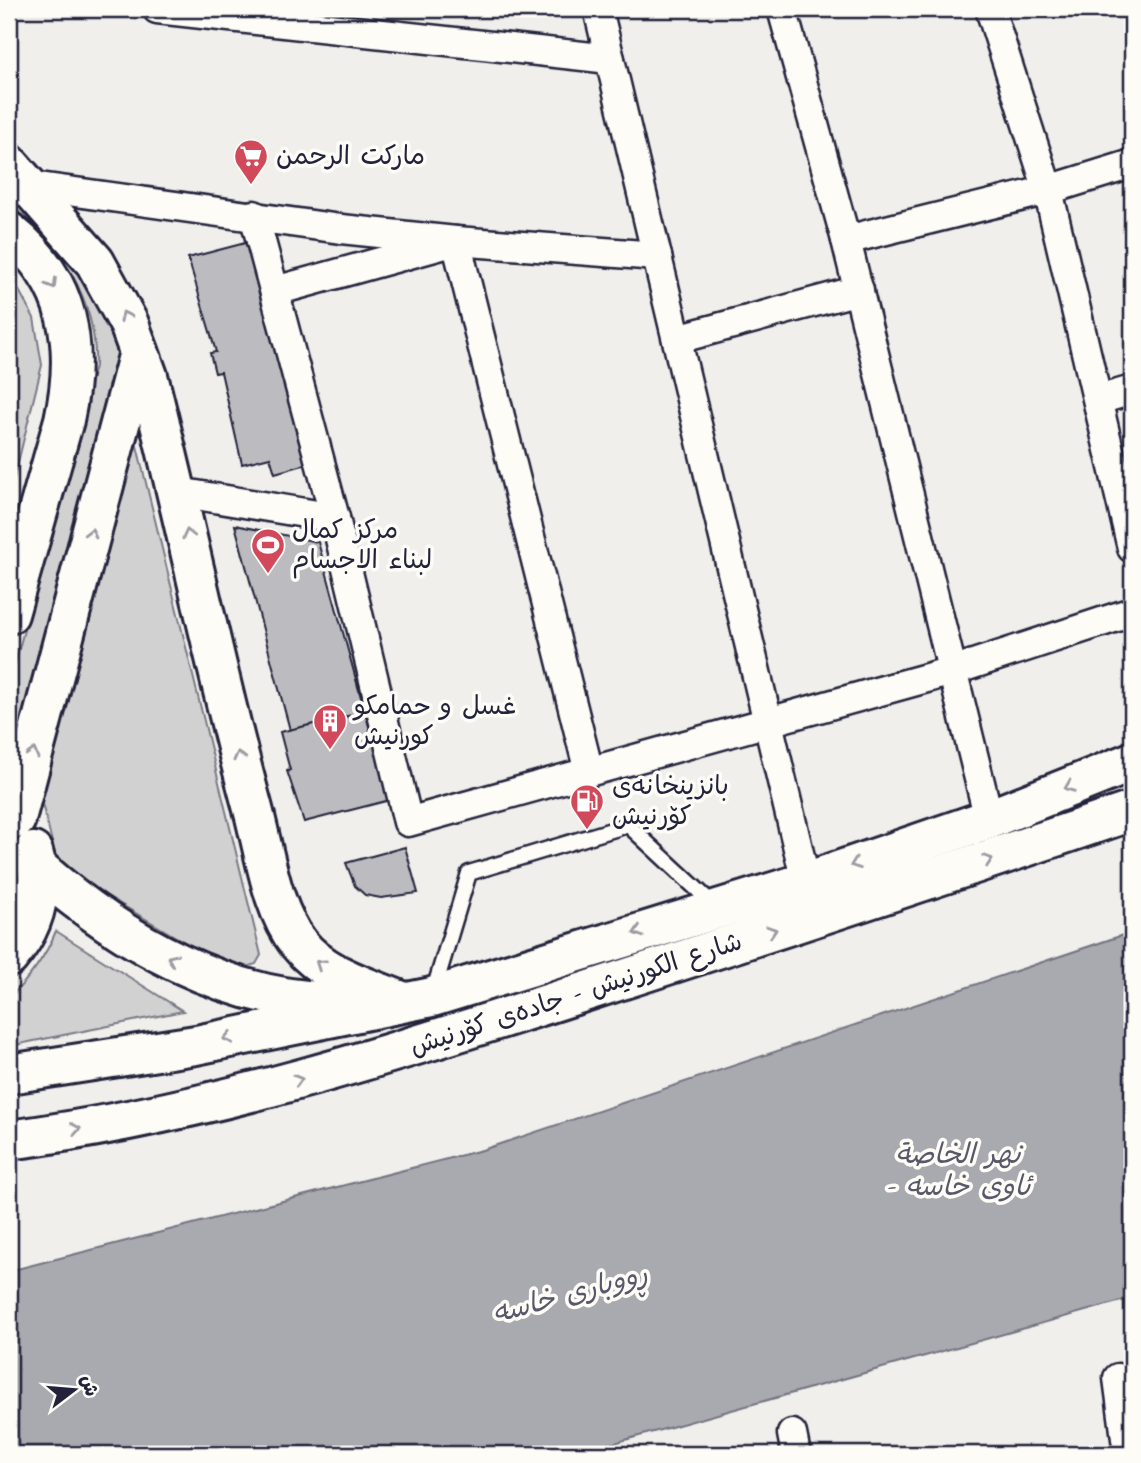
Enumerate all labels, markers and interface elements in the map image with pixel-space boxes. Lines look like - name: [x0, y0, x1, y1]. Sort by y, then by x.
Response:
- supermarket icon: ماركت الرحمن: [232, 137, 270, 186]
- place label: ماركت الرحمن: [276, 138, 425, 174]
- one-way arrow: [44, 276, 57, 289]
- one-way arrow: [119, 311, 133, 323]
- place label: مركز كمال لبناء الاجسام: [292, 512, 432, 579]
- sports icon: مركز كمال لبناء الاجسام: [249, 526, 287, 575]
- one-way arrow: [83, 527, 97, 539]
- one-way arrow: [181, 529, 196, 541]
- place label: غسل و حمامكو كورنيش: [352, 688, 516, 754]
- building icon: غسل و حمامكو كورنيش: [311, 702, 349, 751]
- one-way arrow: [25, 747, 39, 759]
- one-way arrow: [233, 750, 247, 762]
- place label: بانزینخانەی کۆرنیش: [612, 768, 729, 834]
- one-way arrow: [1063, 779, 1075, 793]
- fuel station icon: بانزینخانەی کۆرنیش: [568, 782, 606, 831]
- one-way arrow: [982, 854, 994, 868]
- one-way arrow: [849, 855, 861, 869]
- street label: شارع الكورنيش - جادەی کۆرنیش: [405, 923, 747, 1065]
- one-way arrow: [632, 924, 644, 938]
- one-way arrow: [766, 925, 778, 939]
- one-way arrow: [167, 953, 179, 967]
- one-way arrow: [315, 960, 328, 972]
- one-way arrow: [222, 1030, 234, 1045]
- one-way arrow: [292, 1074, 304, 1088]
- one-way arrow: [70, 1122, 82, 1137]
- water label: نهر الخاصة - ئاوی خاسە: [886, 1135, 1034, 1206]
- water label: ڕووباری خاسە: [488, 1254, 653, 1336]
- north arrow: [38, 1354, 108, 1424]
- text: ش: [73, 1372, 105, 1400]

